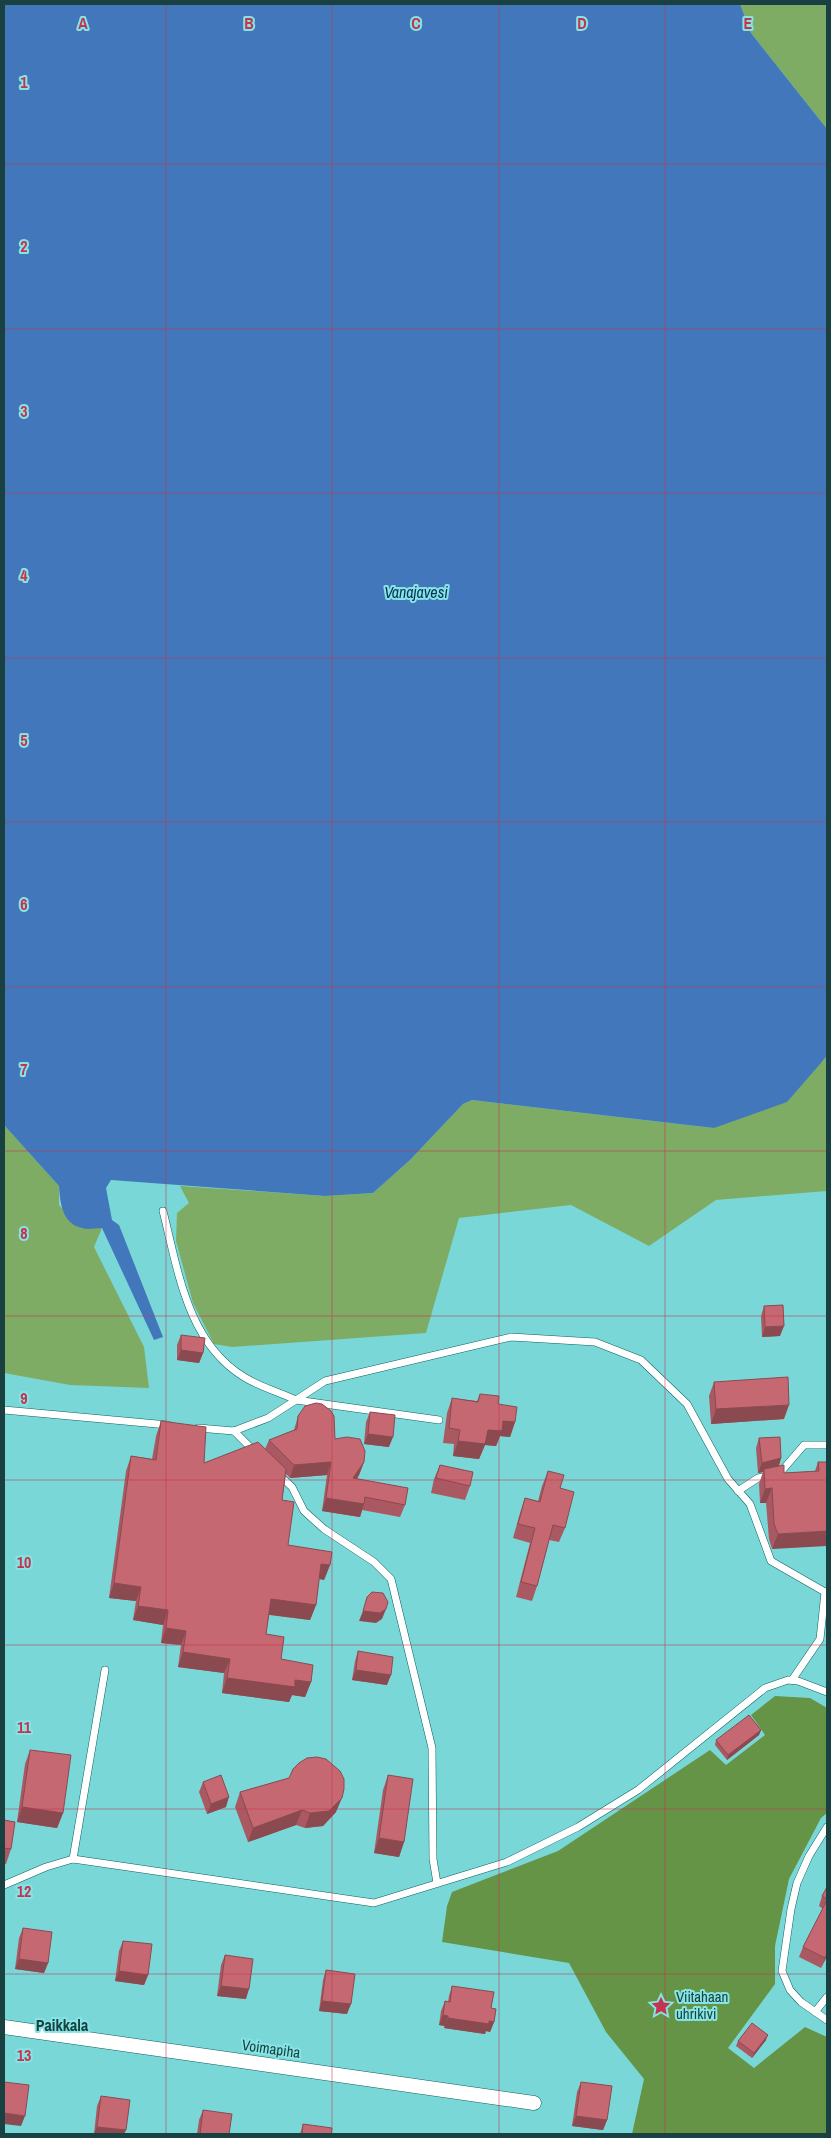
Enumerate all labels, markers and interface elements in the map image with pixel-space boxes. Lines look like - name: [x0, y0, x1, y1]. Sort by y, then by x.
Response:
- text: A: [78, 12, 88, 34]
- text: B: [244, 12, 254, 34]
- text: C: [411, 12, 421, 34]
- text: D: [577, 12, 587, 34]
- text: E: [744, 12, 753, 34]
- text: 1: [20, 71, 28, 93]
- text: 2: [20, 235, 28, 257]
- text: 3: [20, 400, 28, 422]
- text: 4: [20, 564, 28, 586]
- water label: Vanajavesi: [384, 581, 448, 603]
- text: 5: [20, 729, 28, 751]
- text: 6: [20, 893, 28, 915]
- text: 7: [20, 1058, 28, 1080]
- text: 8: [20, 1222, 28, 1244]
- text: 9: [20, 1387, 28, 1409]
- text: 10: [17, 1551, 31, 1573]
- text: 11: [17, 1716, 32, 1738]
- text: 12: [17, 1880, 31, 1902]
- place label: Viitahaan uhrikivi: [676, 1986, 728, 2024]
- place icon: Viitahaan uhrikivi: [650, 1995, 672, 2017]
- district label: Paikkala: [36, 2014, 89, 2036]
- street label: Voimapiha: [240, 2034, 302, 2063]
- text: 13: [17, 2044, 31, 2066]

